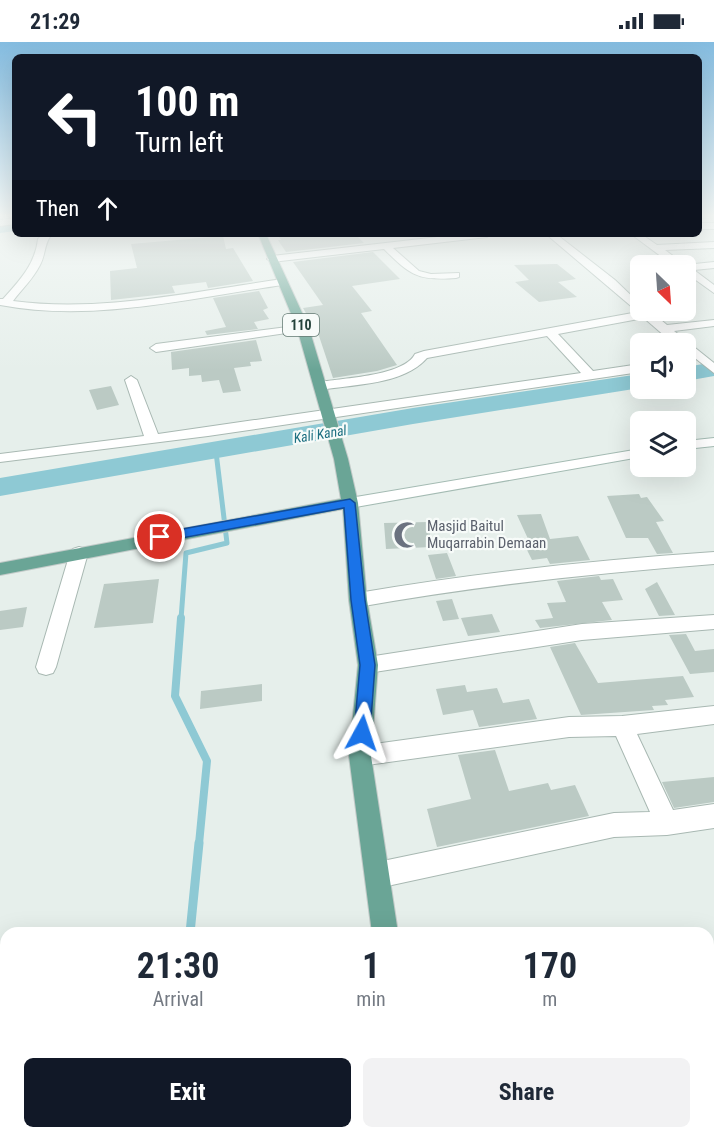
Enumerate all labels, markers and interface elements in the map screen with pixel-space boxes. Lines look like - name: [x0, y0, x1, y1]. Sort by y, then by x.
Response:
- text: 21:29: [30, 9, 81, 34]
- text: 100 m: [135, 77, 240, 126]
- icon: left: [36, 78, 114, 156]
- text: Turn left: [135, 127, 224, 159]
- icon: ahead: [91, 192, 124, 225]
- text: Then: [36, 196, 79, 221]
- north arrow: [630, 255, 696, 321]
- map controls: [630, 255, 696, 477]
- road number: 110: [283, 314, 319, 336]
- button: sound: [630, 333, 696, 399]
- button: layers: [630, 411, 696, 477]
- water label: Kali Kanal: [292, 422, 349, 446]
- pin: [134, 511, 185, 562]
- place label: Masjid Baitul Muqarrabin Demaan: [427, 517, 546, 552]
- icon: arrive: [143, 520, 176, 553]
- mosque icon: Masjid Baitul Muqarrabin Demaan: [392, 520, 422, 550]
- position arrow: [330, 701, 394, 765]
- text: 21:30: [137, 945, 219, 987]
- text: 1: [362, 945, 380, 987]
- text: 170: [523, 945, 577, 987]
- text: Arrival: [153, 987, 204, 1011]
- text: min: [356, 987, 386, 1011]
- text: m: [542, 987, 557, 1011]
- button: Exit: [24, 1058, 351, 1127]
- button: Share: [363, 1058, 690, 1127]

